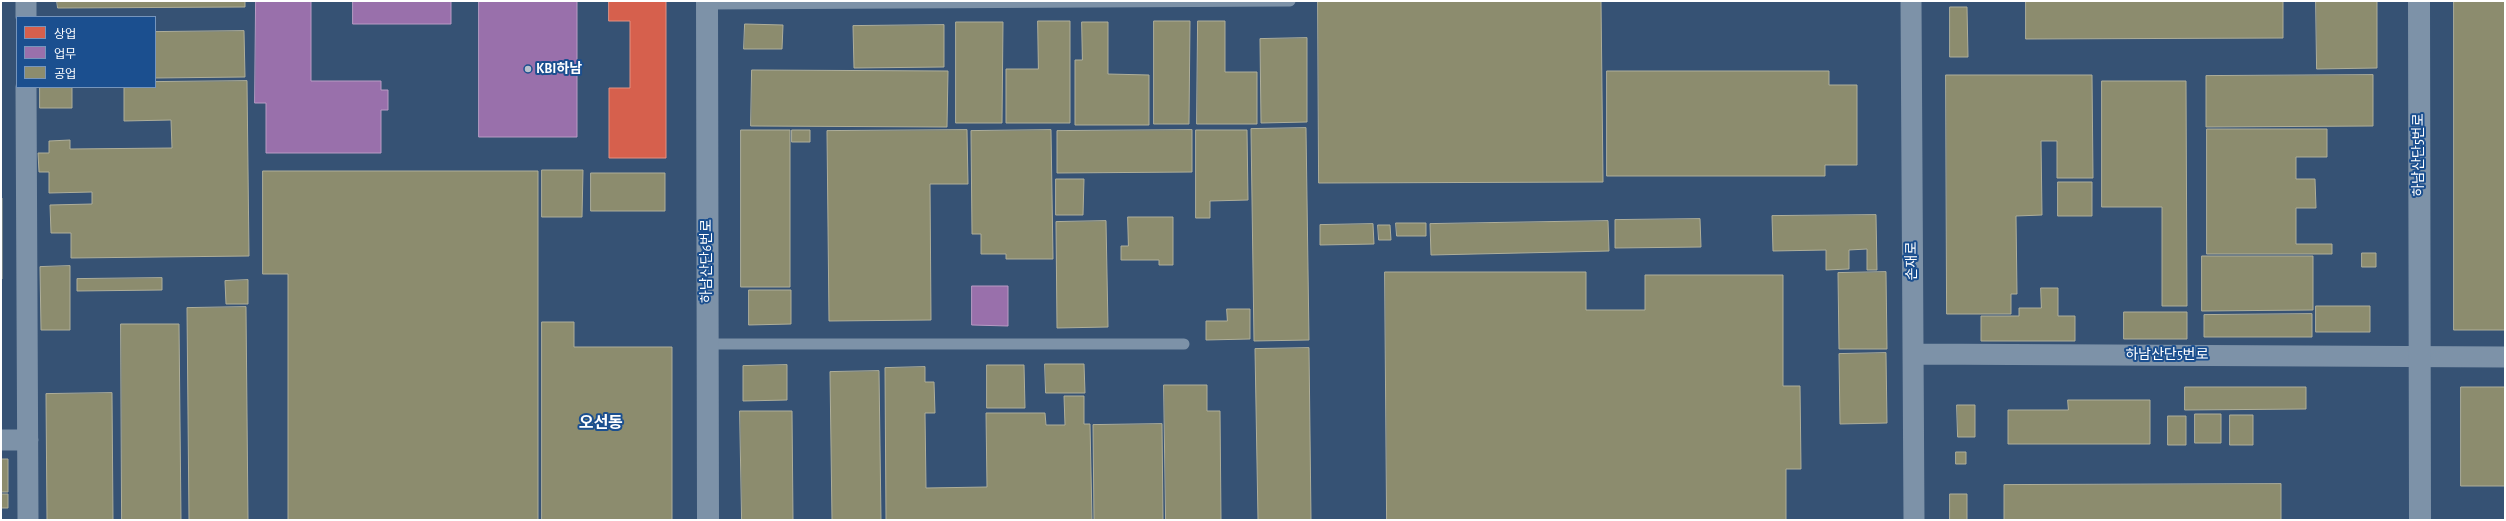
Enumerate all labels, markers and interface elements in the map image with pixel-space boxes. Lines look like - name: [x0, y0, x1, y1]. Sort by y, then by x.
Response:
- legend: [16, 16, 156, 88]
- text: 상업: [54, 28, 76, 40]
- text: 업무: [54, 48, 76, 60]
- place label: KBI하남: [536, 61, 582, 77]
- marker: KBI하남: [523, 64, 533, 74]
- text: 공업: [54, 68, 76, 80]
- street label: 하남산단5번로: [2411, 113, 2427, 197]
- street label: 하남산단6번로: [699, 219, 715, 303]
- street label: 손재로: [1904, 242, 1920, 280]
- street label: 하남산단5번로: [2125, 347, 2209, 363]
- district label: 오선동: [579, 413, 623, 433]

